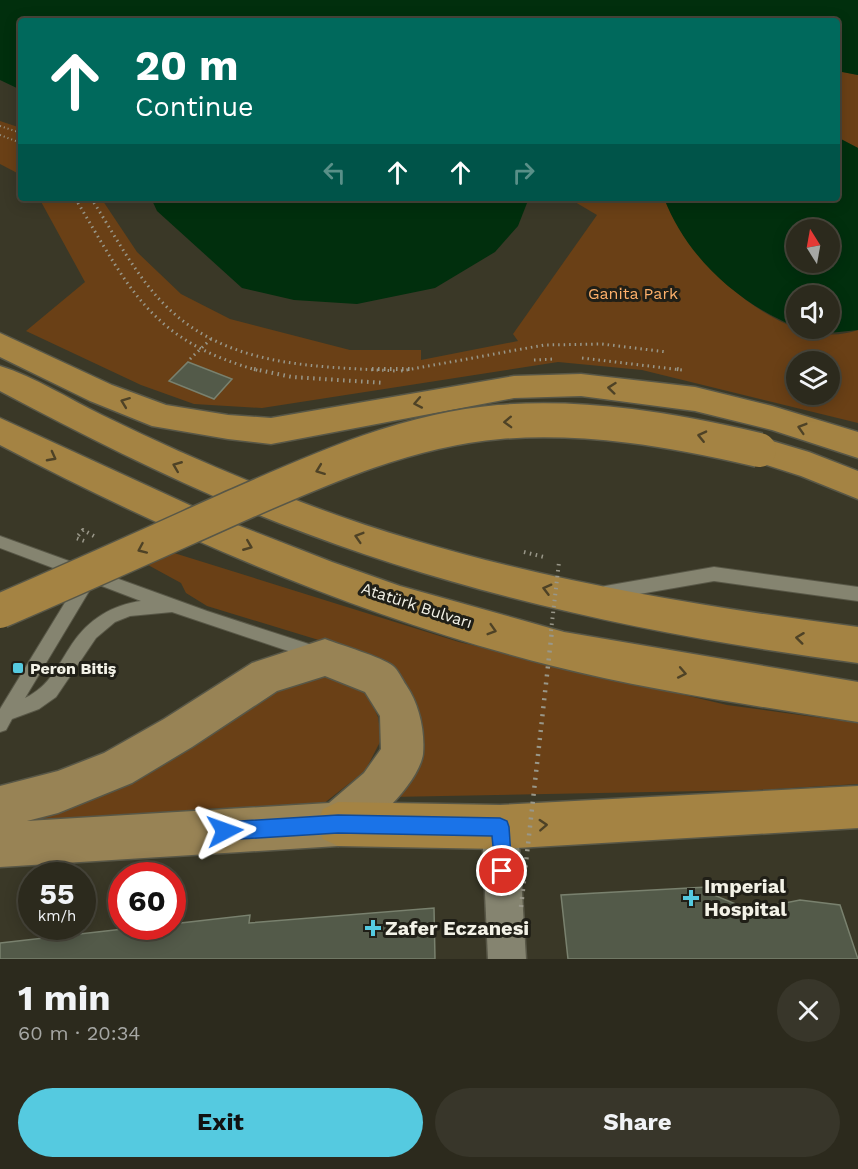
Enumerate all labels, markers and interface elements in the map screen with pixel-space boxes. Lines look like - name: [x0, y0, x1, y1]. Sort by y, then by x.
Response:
- text: 20 m: [135, 41, 239, 90]
- icon: ahead: [36, 42, 114, 120]
- text: Continue: [135, 91, 254, 123]
- icon: left: [318, 156, 351, 189]
- icon: ahead: [381, 156, 414, 189]
- icon: ahead: [444, 156, 477, 189]
- icon: right: [507, 156, 540, 189]
- north arrow: [786, 219, 840, 273]
- map controls: [786, 219, 840, 405]
- park label: Ganita Park: [588, 284, 678, 303]
- button: sound: [786, 285, 840, 339]
- button: layers: [786, 351, 840, 405]
- one-way arrow: [607, 382, 616, 395]
- one-way arrow: [413, 396, 423, 409]
- one-way arrow: [120, 397, 131, 409]
- one-way arrow: [504, 415, 513, 428]
- one-way arrow: [797, 423, 808, 435]
- one-way arrow: [697, 430, 707, 443]
- one-way arrow: [45, 450, 56, 461]
- one-way arrow: [173, 461, 184, 473]
- one-way arrow: [315, 463, 326, 476]
- one-way arrow: [354, 531, 365, 544]
- one-way arrow: [242, 539, 253, 551]
- one-way arrow: [137, 541, 148, 553]
- street label: Atatürk Bulvarı: [359, 579, 475, 632]
- one-way arrow: [542, 584, 552, 597]
- one-way arrow: [486, 623, 497, 635]
- one-way arrow: [795, 633, 804, 645]
- place label: Peron Bitiş: [30, 659, 117, 678]
- marker: Peron Bitiş: [11, 661, 25, 675]
- one-way arrow: [677, 666, 687, 679]
- position arrow: [193, 799, 257, 863]
- one-way arrow: [539, 818, 548, 831]
- pin: [476, 845, 527, 896]
- icon: arrive: [485, 854, 518, 887]
- speed limit sign: 60: [108, 862, 186, 940]
- place label: Imperial Hospital: [704, 874, 787, 921]
- text: 55: [40, 876, 74, 911]
- marker: Imperial Hospital: [682, 889, 700, 907]
- text: km/h: [38, 907, 76, 925]
- place label: Zafer Eczanesi: [385, 916, 529, 940]
- marker: Zafer Eczanesi: [366, 921, 380, 935]
- text: 1 min: [18, 977, 110, 1019]
- button: close: [777, 979, 840, 1042]
- text: 60 m · 20:34: [18, 1021, 141, 1045]
- button: Exit: [18, 1088, 423, 1157]
- button: Share: [435, 1088, 840, 1157]

